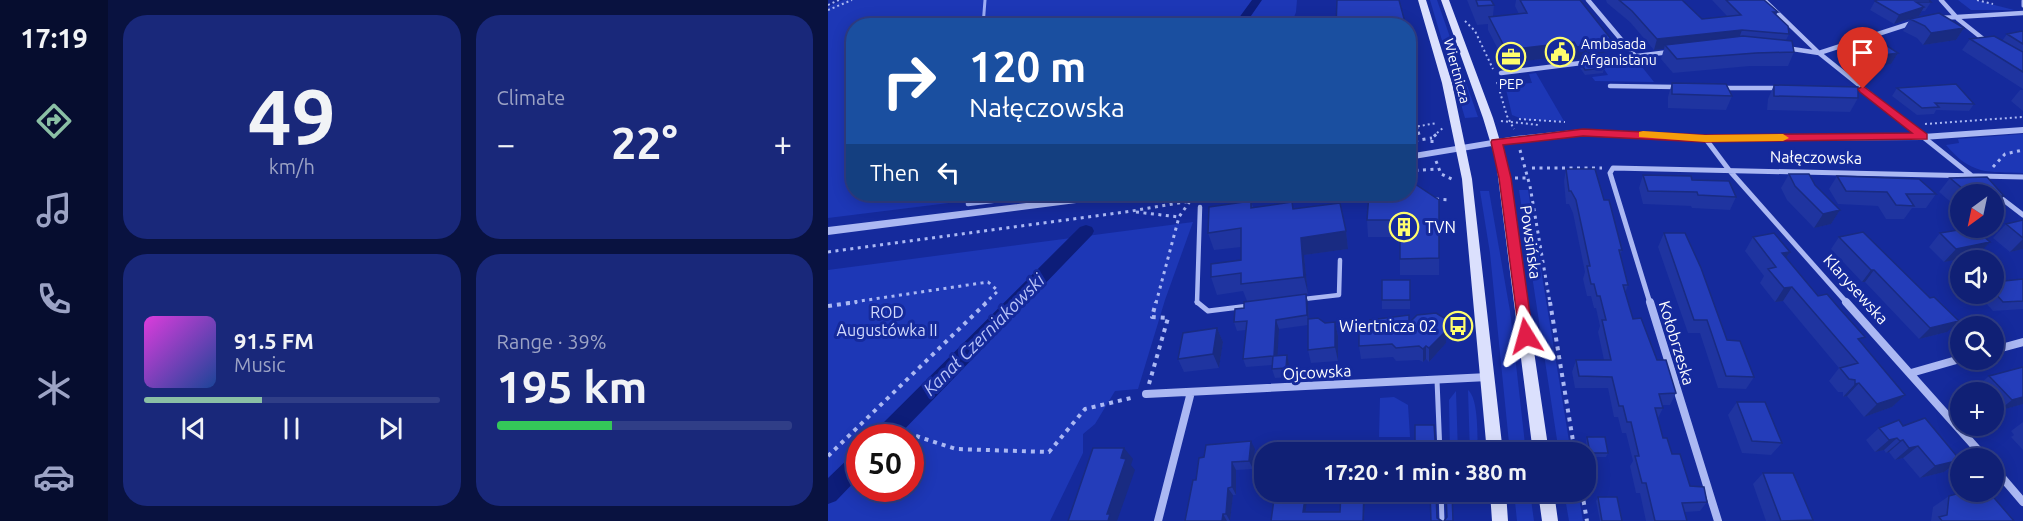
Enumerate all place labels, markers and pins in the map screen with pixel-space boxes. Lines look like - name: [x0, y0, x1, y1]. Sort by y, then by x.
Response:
- pin: [1837, 27, 1888, 89]
- public building icon: Ambasada Afganistanu: [1544, 36, 1576, 68]
- place label: Ambasada Afganistanu: [1581, 36, 1657, 68]
- office icon: PEP: [1495, 41, 1527, 73]
- place label: PEP: [1499, 76, 1523, 92]
- building icon: TVN: [1388, 211, 1420, 243]
- place label: TVN: [1425, 218, 1456, 236]
- bus stop icon: Wiertnicza 02: [1442, 310, 1474, 342]
- place label: Wiertnicza 02: [1339, 317, 1437, 335]

